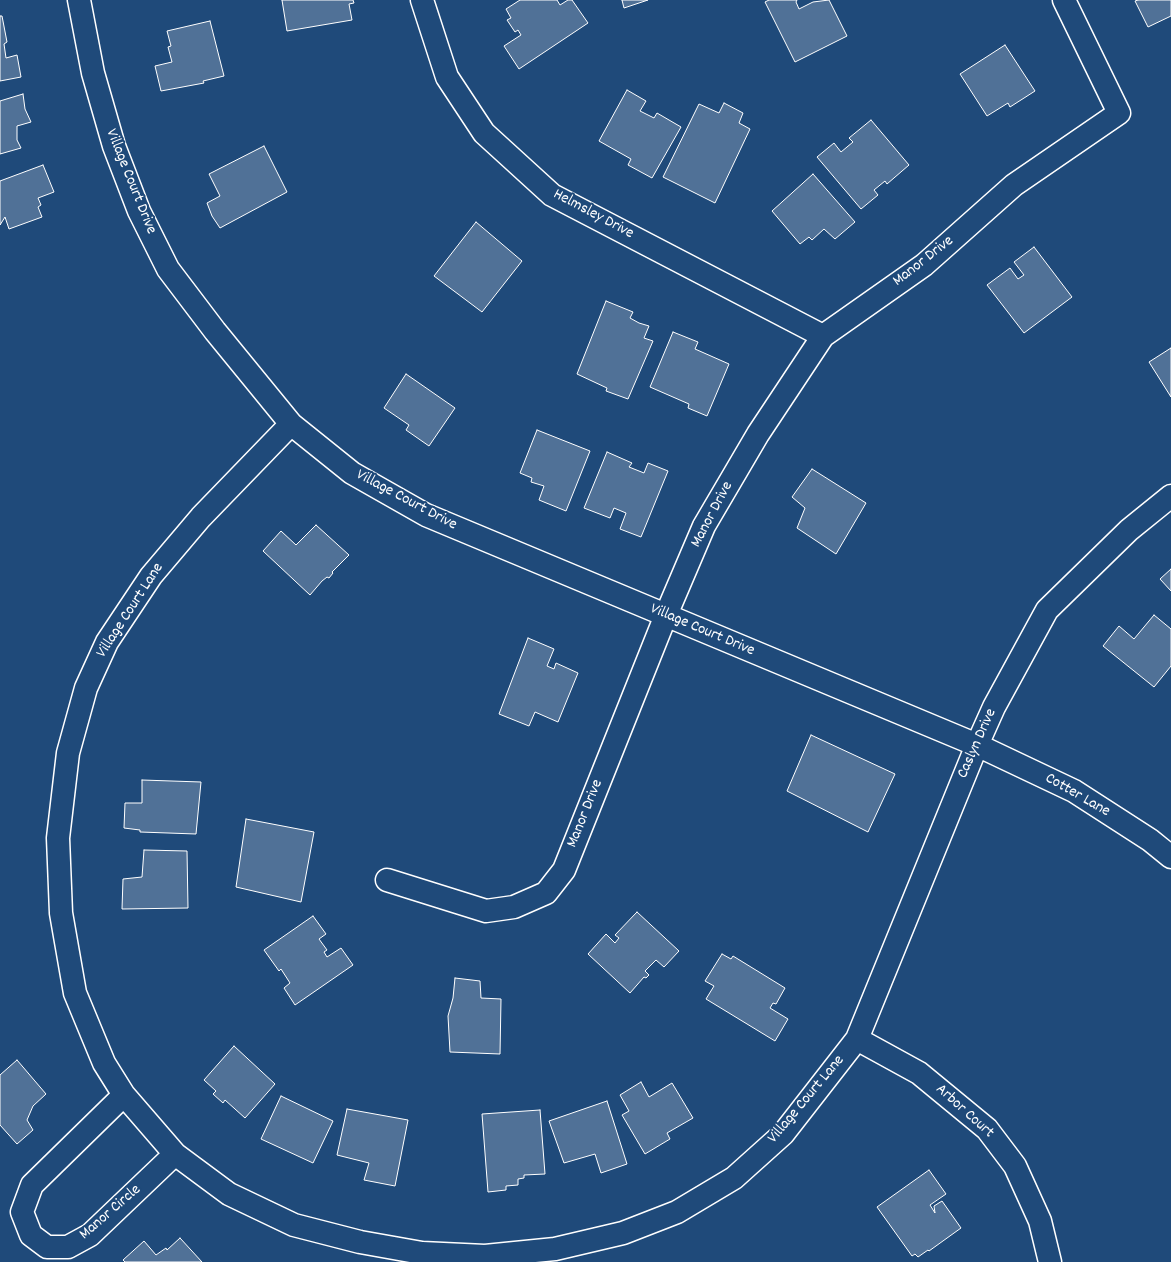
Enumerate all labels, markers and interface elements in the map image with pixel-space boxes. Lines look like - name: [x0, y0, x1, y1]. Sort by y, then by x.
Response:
- street label: Village Court Drive: [100, 127, 160, 237]
- street label: Helmsley Drive: [549, 186, 637, 244]
- street label: Manor Drive: [890, 232, 958, 292]
- street label: Village Court Drive: [352, 466, 460, 536]
- street label: Manor Drive: [688, 479, 738, 551]
- street label: Village Court Lane: [93, 560, 169, 662]
- street label: Village Court Drive: [647, 600, 757, 662]
- street label: Caslyn Drive: [954, 706, 1002, 782]
- street label: Cotter Lane: [1041, 770, 1113, 822]
- street label: Manor Drive: [564, 777, 608, 851]
- street label: Village Court Lane: [764, 1052, 850, 1148]
- street label: Arbor Court: [931, 1081, 997, 1143]
- street label: Manor Circle: [76, 1181, 146, 1245]

